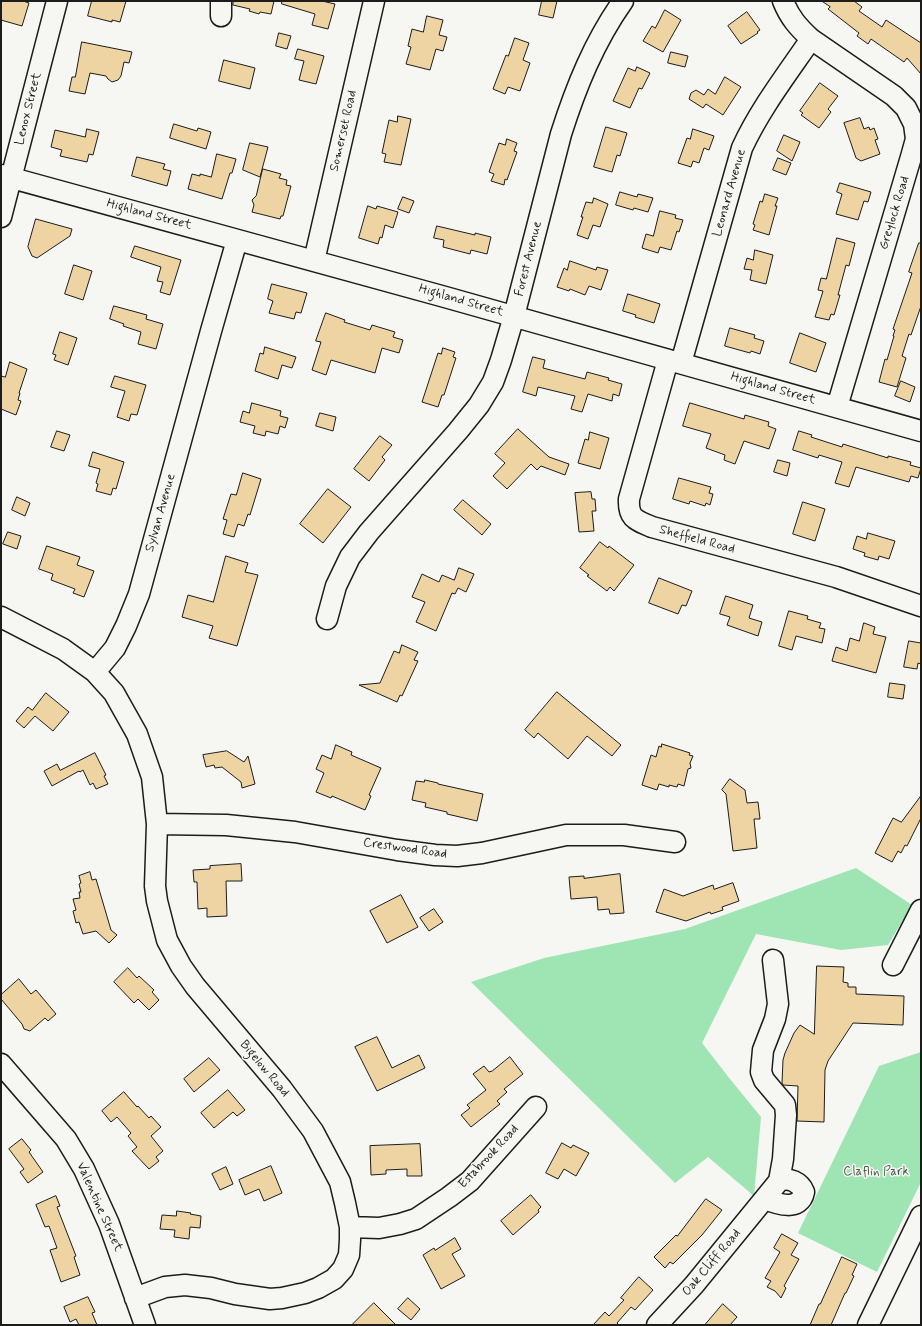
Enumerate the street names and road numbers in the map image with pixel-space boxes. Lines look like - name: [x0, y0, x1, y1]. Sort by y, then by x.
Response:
- street label: Lenox Street: [12, 71, 46, 147]
- street label: Somerset Road: [327, 89, 361, 173]
- street label: Leonard Avenue: [710, 147, 750, 239]
- street label: Greylock Road: [876, 174, 914, 252]
- street label: Highland Street: [105, 196, 193, 234]
- street label: Forest Avenue: [512, 220, 546, 298]
- street label: Highland Street: [417, 281, 505, 321]
- street label: Highland Street: [729, 369, 817, 409]
- street label: Sylvan Avenue: [142, 472, 180, 554]
- street label: Sheffield Road: [658, 522, 736, 558]
- street label: Crestwood Road: [362, 835, 448, 863]
- street label: Bigelow Road: [236, 1037, 292, 1101]
- street label: Estabrook Road: [456, 1122, 522, 1192]
- street label: Valentine Street: [72, 1160, 126, 1254]
- street label: Oak Cliff Road: [679, 1226, 745, 1300]

